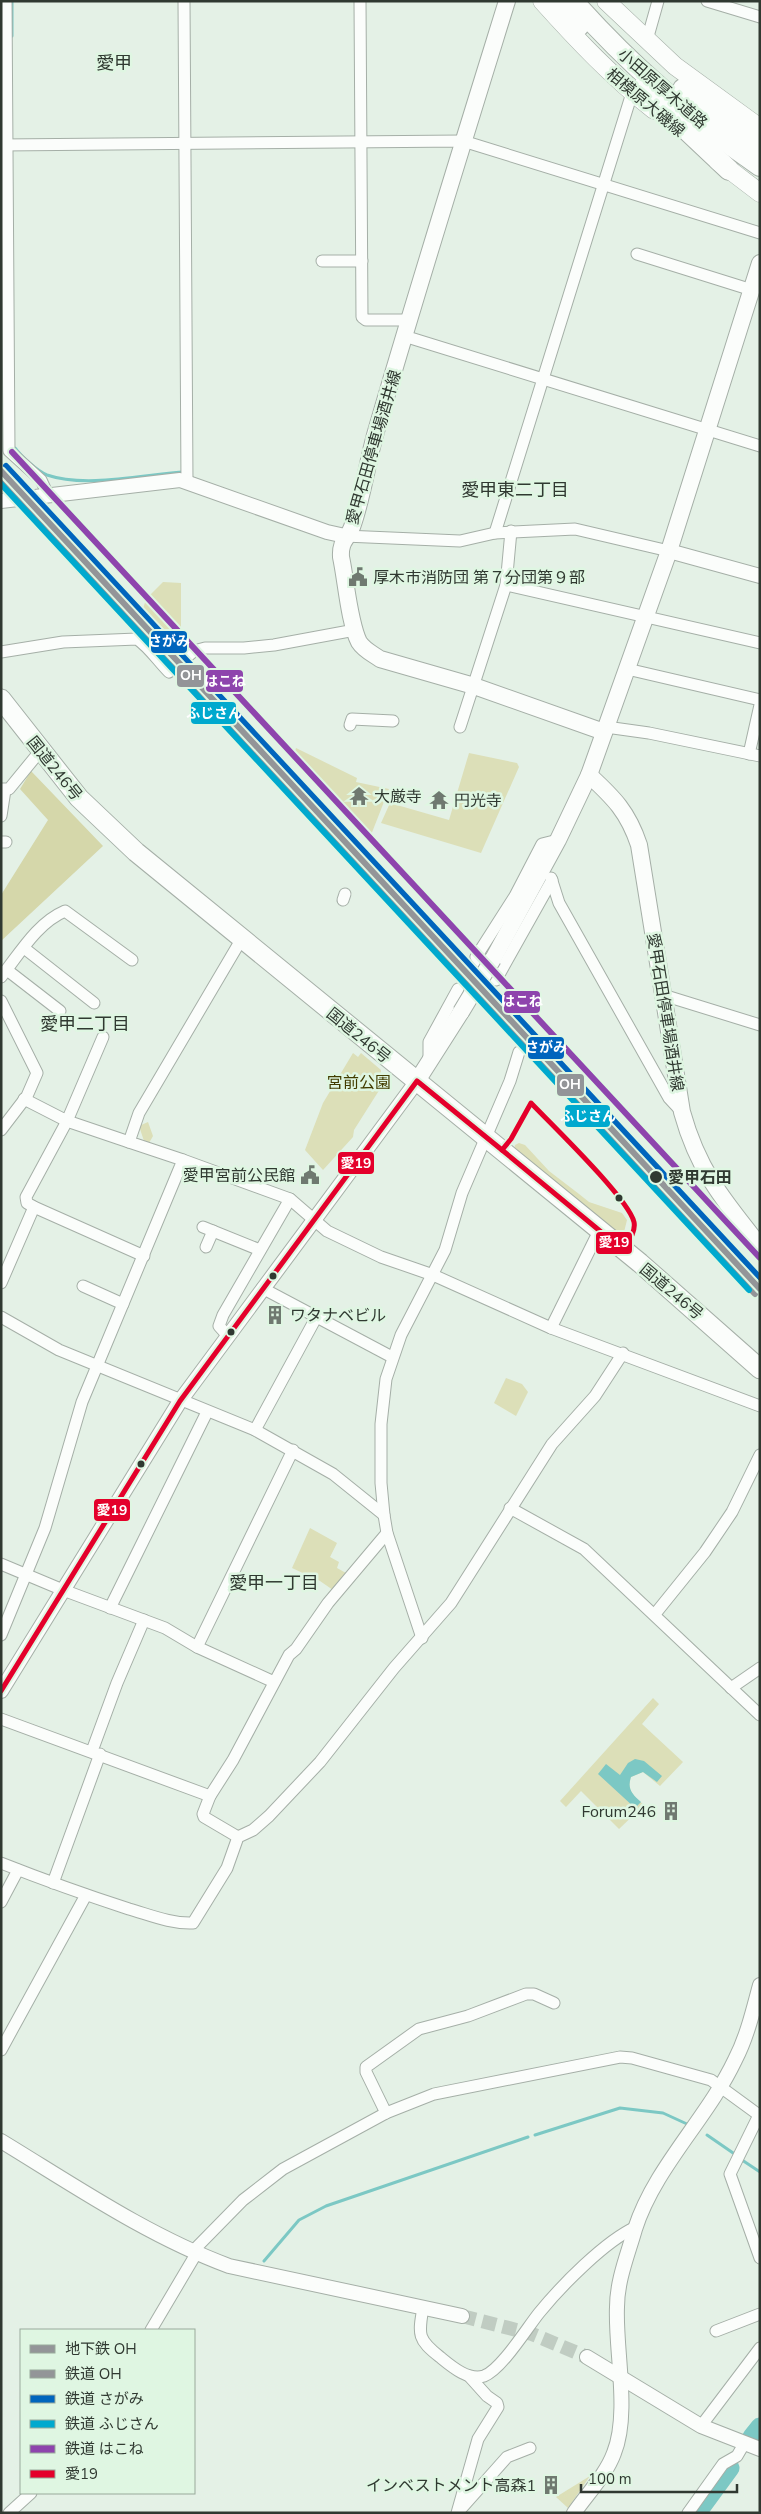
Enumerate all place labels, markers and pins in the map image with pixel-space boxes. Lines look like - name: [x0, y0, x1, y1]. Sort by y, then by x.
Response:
- public building icon: 厚木市消防団 第７分団第９部: [347, 566, 369, 588]
- place label: 厚木市消防団 第７分団第９部: [373, 567, 585, 589]
- temple icon: 大厳寺: [348, 785, 370, 807]
- place label: 大厳寺: [374, 786, 422, 808]
- temple icon: 円光寺: [428, 789, 450, 811]
- place label: 円光寺: [454, 790, 502, 812]
- public building icon: 愛甲宮前公民館: [299, 1164, 321, 1186]
- place label: 愛甲宮前公民館: [183, 1165, 295, 1187]
- place label: 愛甲石田: [668, 1167, 732, 1189]
- marker: 愛甲石田: [648, 1169, 664, 1185]
- unlabelled marker: [614, 1193, 624, 1203]
- unlabelled marker: [268, 1271, 278, 1281]
- building icon: ワタナベビル: [264, 1304, 286, 1326]
- place label: ワタナベビル: [290, 1305, 386, 1327]
- unlabelled marker: [226, 1327, 236, 1337]
- unlabelled marker: [136, 1459, 146, 1469]
- building icon: Forum246: [660, 1800, 682, 1822]
- place label: Forum246: [581, 1801, 656, 1823]
- building icon: インベストメント高森1: [540, 2474, 562, 2496]
- place label: インベストメント高森1: [366, 2475, 536, 2497]

